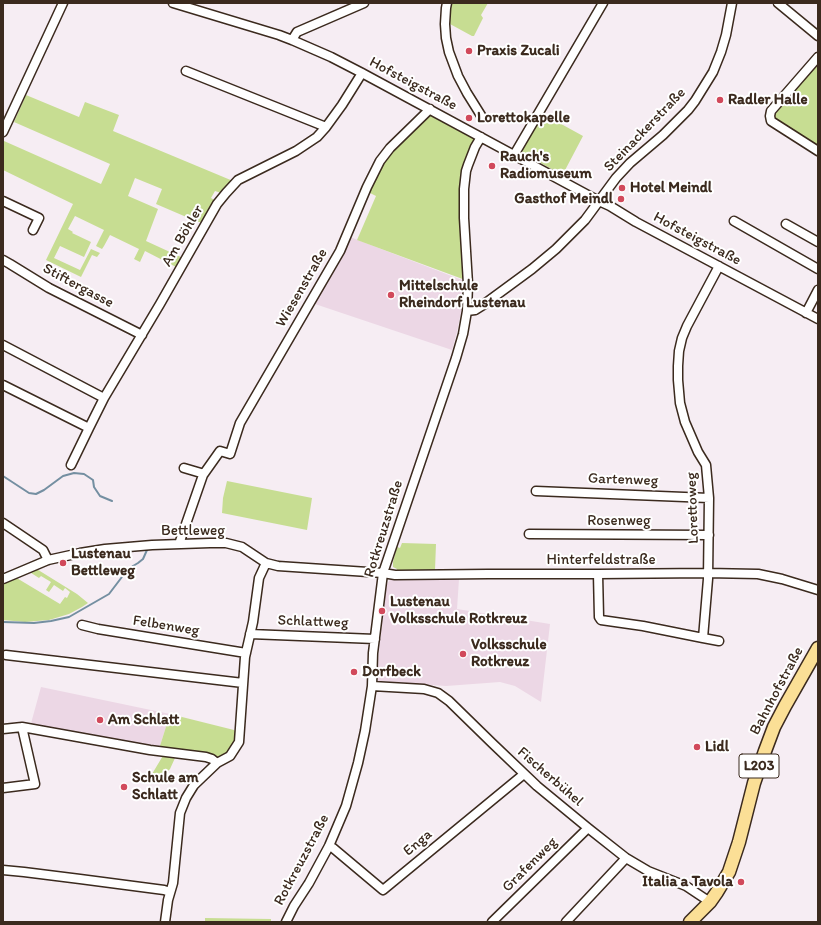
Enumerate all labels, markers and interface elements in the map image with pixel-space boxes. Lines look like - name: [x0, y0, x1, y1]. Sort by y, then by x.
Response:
- place label: Praxis Zucali: [477, 42, 560, 60]
- marker: Praxis Zucali: [464, 46, 474, 56]
- street label: Hofsteigstraße: [366, 53, 460, 115]
- street label: Steinackerstraße: [600, 84, 690, 176]
- place label: Radler Halle: [728, 91, 808, 109]
- marker: Radler Halle: [715, 95, 725, 105]
- place label: Lorettokapelle: [477, 109, 570, 127]
- marker: Lorettokapelle: [464, 113, 474, 123]
- place label: Rauch's Radiomuseum: [500, 148, 592, 183]
- marker: Rauch's Radiomuseum: [487, 161, 497, 171]
- place label: Hotel Meindl: [630, 179, 712, 197]
- marker: Hotel Meindl: [617, 183, 627, 193]
- place label: Gasthof Meindl: [514, 190, 613, 208]
- marker: Gasthof Meindl: [616, 194, 626, 204]
- street label: Am Böhler: [158, 202, 208, 270]
- street label: Hofsteigstraße: [650, 208, 744, 270]
- street label: Wiesenstraße: [272, 245, 332, 331]
- street label: Stiftergasse: [39, 260, 117, 312]
- place label: Mittelschule Rheindorf Lustenau: [399, 277, 526, 312]
- marker: Mittelschule Rheindorf Lustenau: [386, 290, 396, 300]
- street label: Gartenweg: [587, 470, 659, 490]
- street label: Lorettoweg: [683, 472, 703, 544]
- street label: Rotkreuzstraße: [361, 478, 407, 580]
- street label: Rosenweg: [587, 512, 651, 530]
- street label: Bettleweg: [161, 522, 225, 540]
- place label: Lustenau Bettleweg: [71, 545, 135, 580]
- street label: Hinterfeldstraße: [546, 551, 656, 569]
- marker: Lustenau Bettleweg: [58, 558, 68, 568]
- place label: Lustenau Volksschule Rotkreuz: [390, 593, 527, 628]
- marker: Lustenau Volksschule Rotkreuz: [377, 606, 387, 616]
- street label: Felbenweg: [131, 612, 201, 640]
- street label: Schlattweg: [277, 612, 349, 632]
- place label: Volksschule Rotkreuz: [471, 636, 547, 671]
- street label: Bahnhofstraße: [746, 644, 808, 738]
- marker: Volksschule Rotkreuz: [458, 649, 468, 659]
- place label: Dorfbeck: [362, 663, 421, 681]
- marker: Dorfbeck: [349, 667, 359, 677]
- place label: Am Schlatt: [108, 711, 179, 729]
- marker: Am Schlatt: [95, 715, 105, 725]
- place label: Lidl: [705, 738, 729, 756]
- marker: Lidl: [692, 742, 702, 752]
- street label: Fischerbühel: [513, 743, 587, 811]
- road number: L203: [739, 754, 779, 778]
- place label: Schule am Schlatt: [132, 769, 199, 804]
- marker: Schule am Schlatt: [119, 782, 129, 792]
- street label: Rotkreuzstraße: [270, 811, 334, 909]
- street label: Enga: [400, 826, 436, 860]
- street label: Grafenweg: [499, 834, 561, 896]
- place label: Italia a Tavola: [642, 873, 733, 891]
- marker: Italia a Tavola: [736, 877, 746, 887]

